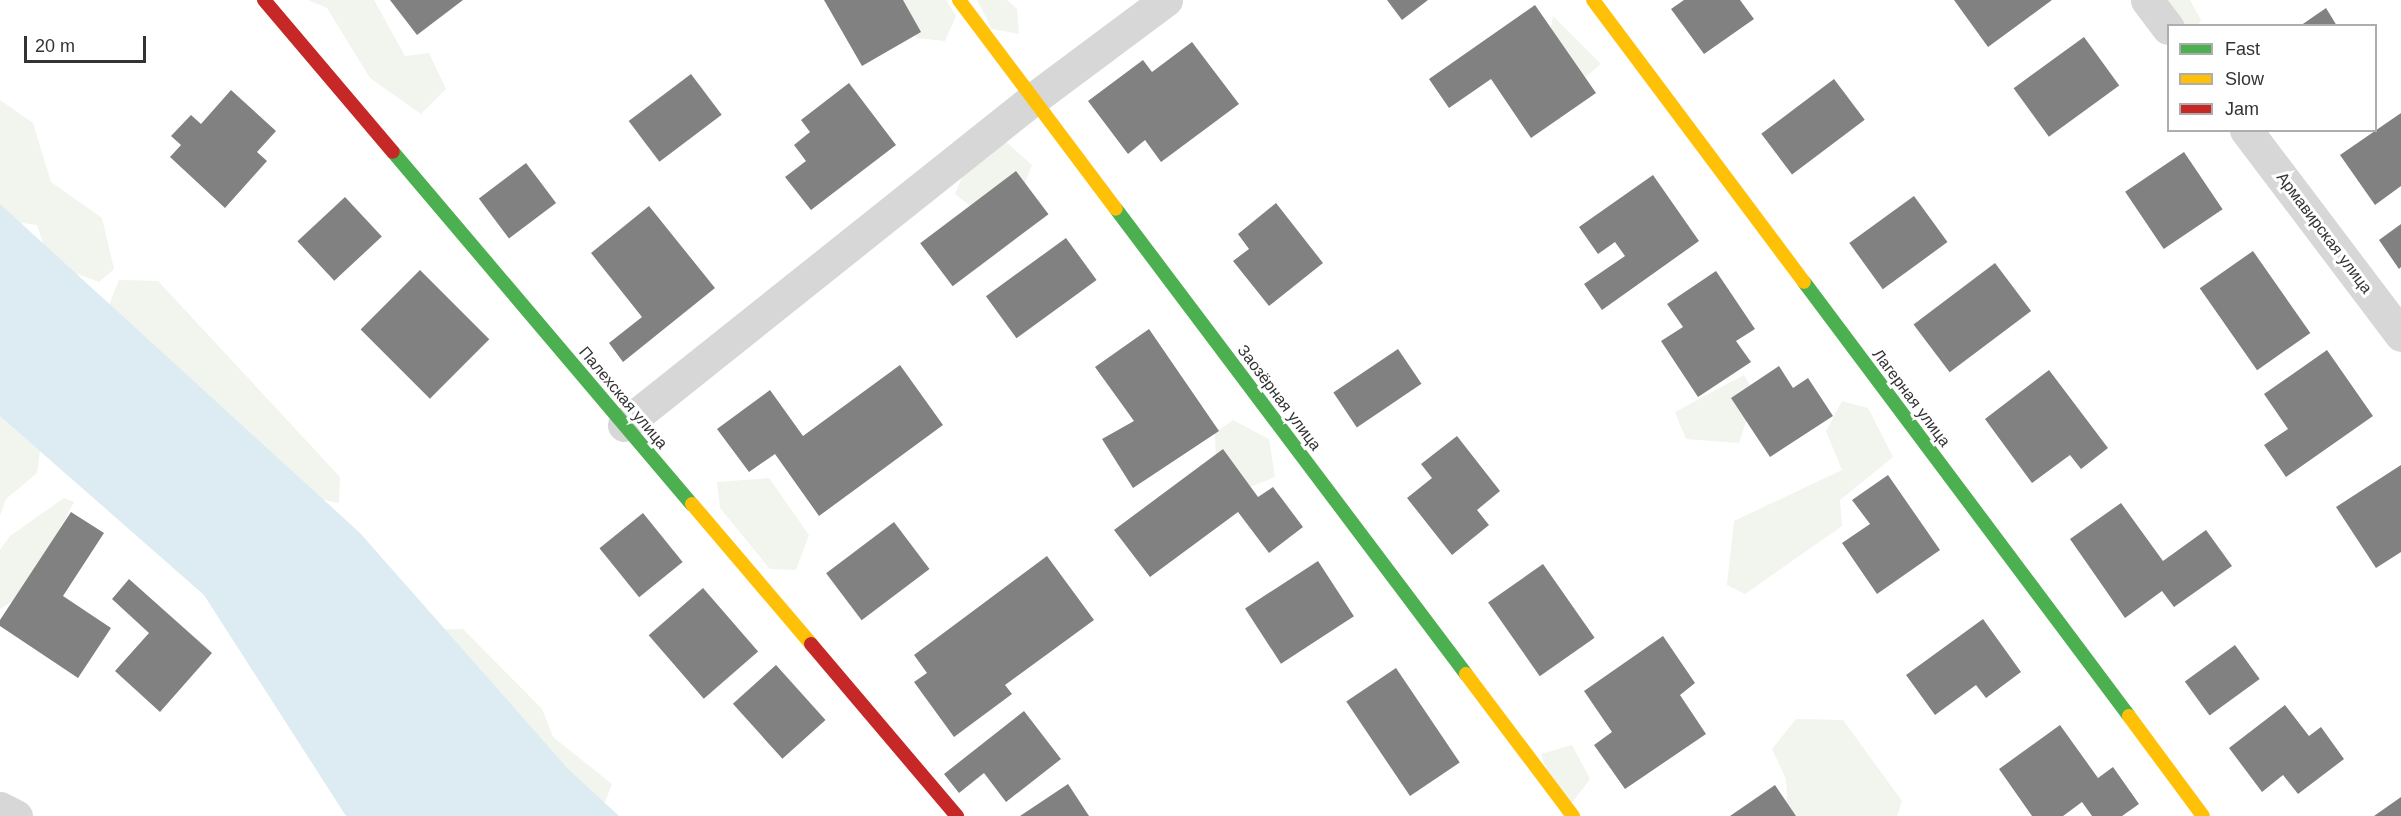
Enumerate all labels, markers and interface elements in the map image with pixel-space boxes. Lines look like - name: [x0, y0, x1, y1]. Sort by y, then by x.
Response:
- scale bar: [27, 24, 148, 62]
- legend: [2167, 24, 2377, 132]
- text: 20 m: [35, 36, 75, 56]
- text: Fast: [2225, 39, 2260, 59]
- text: Slow: [2225, 69, 2264, 89]
- text: Jam: [2225, 99, 2259, 119]
- street label: Армавирская улица: [2272, 168, 2376, 298]
- street label: Заозёрная улица: [1233, 341, 1325, 455]
- street label: Палехская улица: [575, 343, 671, 453]
- street label: Лагерная улица: [1868, 345, 1954, 451]

